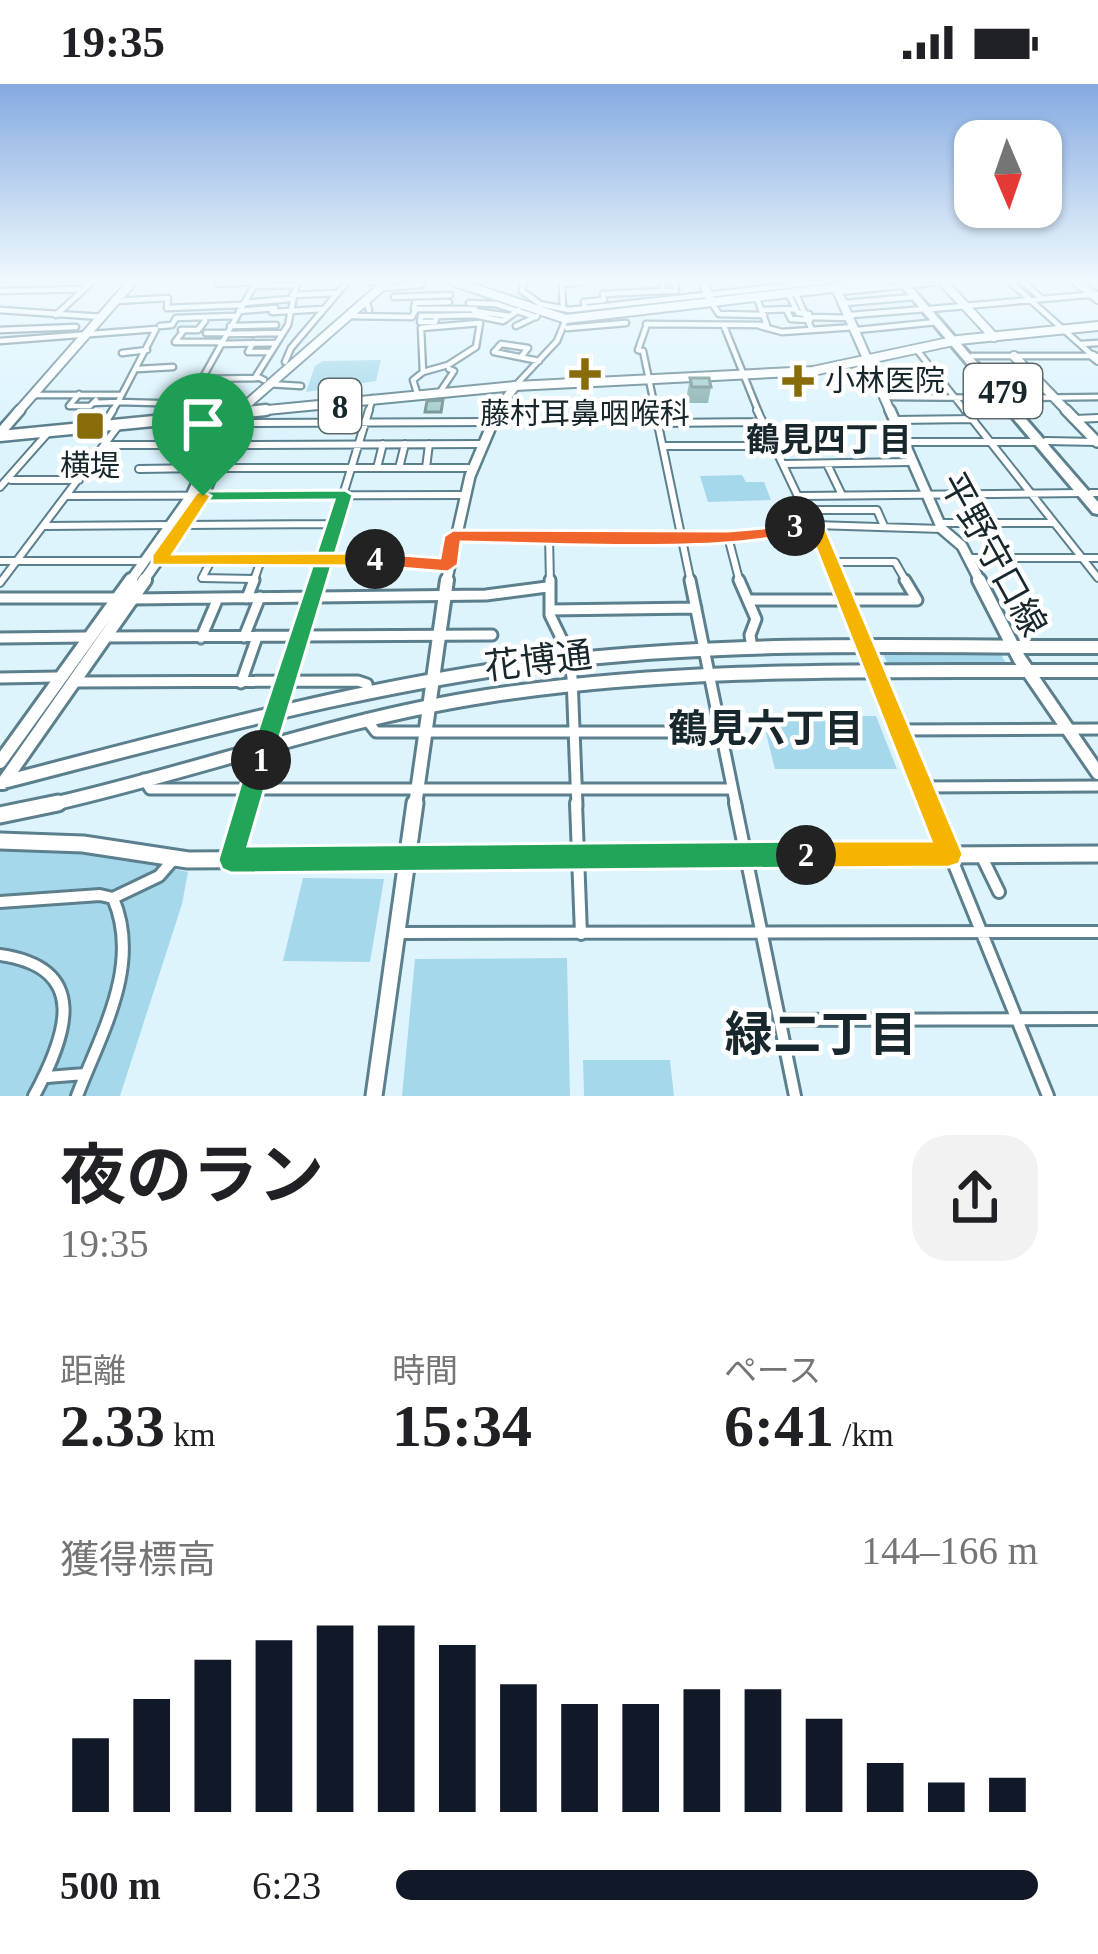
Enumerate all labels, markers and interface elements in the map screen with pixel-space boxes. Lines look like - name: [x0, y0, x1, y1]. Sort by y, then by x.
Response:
- text: 19:35: [60, 17, 165, 67]
- north arrow: [954, 120, 1062, 228]
- map controls: [954, 120, 1062, 228]
- marker: 藤村耳鼻咽喉科: [569, 358, 601, 390]
- place label: 小林医院: [825, 364, 945, 397]
- road number: 479: [964, 364, 1042, 418]
- marker: 小林医院: [782, 365, 814, 397]
- pin: [152, 373, 254, 496]
- road number: 8: [319, 379, 361, 433]
- icon: arrive: [170, 391, 236, 457]
- place label: 藤村耳鼻咽喉科: [480, 397, 690, 430]
- marker: 横堤: [74, 410, 106, 442]
- district label: 鶴見四丁目: [747, 422, 912, 458]
- place label: 横堤: [60, 449, 120, 482]
- street label: 平野守口線: [932, 466, 1054, 643]
- pin: 3: [765, 496, 825, 556]
- text: 3: [787, 508, 803, 544]
- pin: 4: [345, 529, 405, 589]
- text: 4: [367, 541, 383, 577]
- street label: 花博通: [482, 635, 594, 687]
- district label: 鶴見六丁目: [668, 707, 864, 750]
- pin: 1: [231, 730, 291, 790]
- text: 1: [253, 742, 269, 778]
- pin: 2: [776, 825, 836, 885]
- text: 2: [798, 837, 814, 873]
- district label: 緑二丁目: [725, 1008, 917, 1061]
- button: share: [912, 1135, 1038, 1261]
- text: 夜のラン: [60, 1139, 324, 1212]
- text: 19:35: [60, 1222, 149, 1265]
- text: 距離: [60, 1353, 126, 1389]
- text: 時間: [392, 1353, 458, 1389]
- text: ペース: [724, 1353, 821, 1389]
- text: 2.33: [60, 1393, 165, 1459]
- text: 15:34: [392, 1393, 532, 1459]
- text: 6:41: [724, 1393, 834, 1459]
- text: km: [165, 1417, 215, 1453]
- text: /km: [834, 1417, 894, 1453]
- text: 144–166 m: [861, 1529, 1038, 1572]
- text: 獲得標高: [60, 1538, 216, 1581]
- text: 500 m: [60, 1864, 161, 1907]
- text: 6:23: [252, 1864, 321, 1907]

